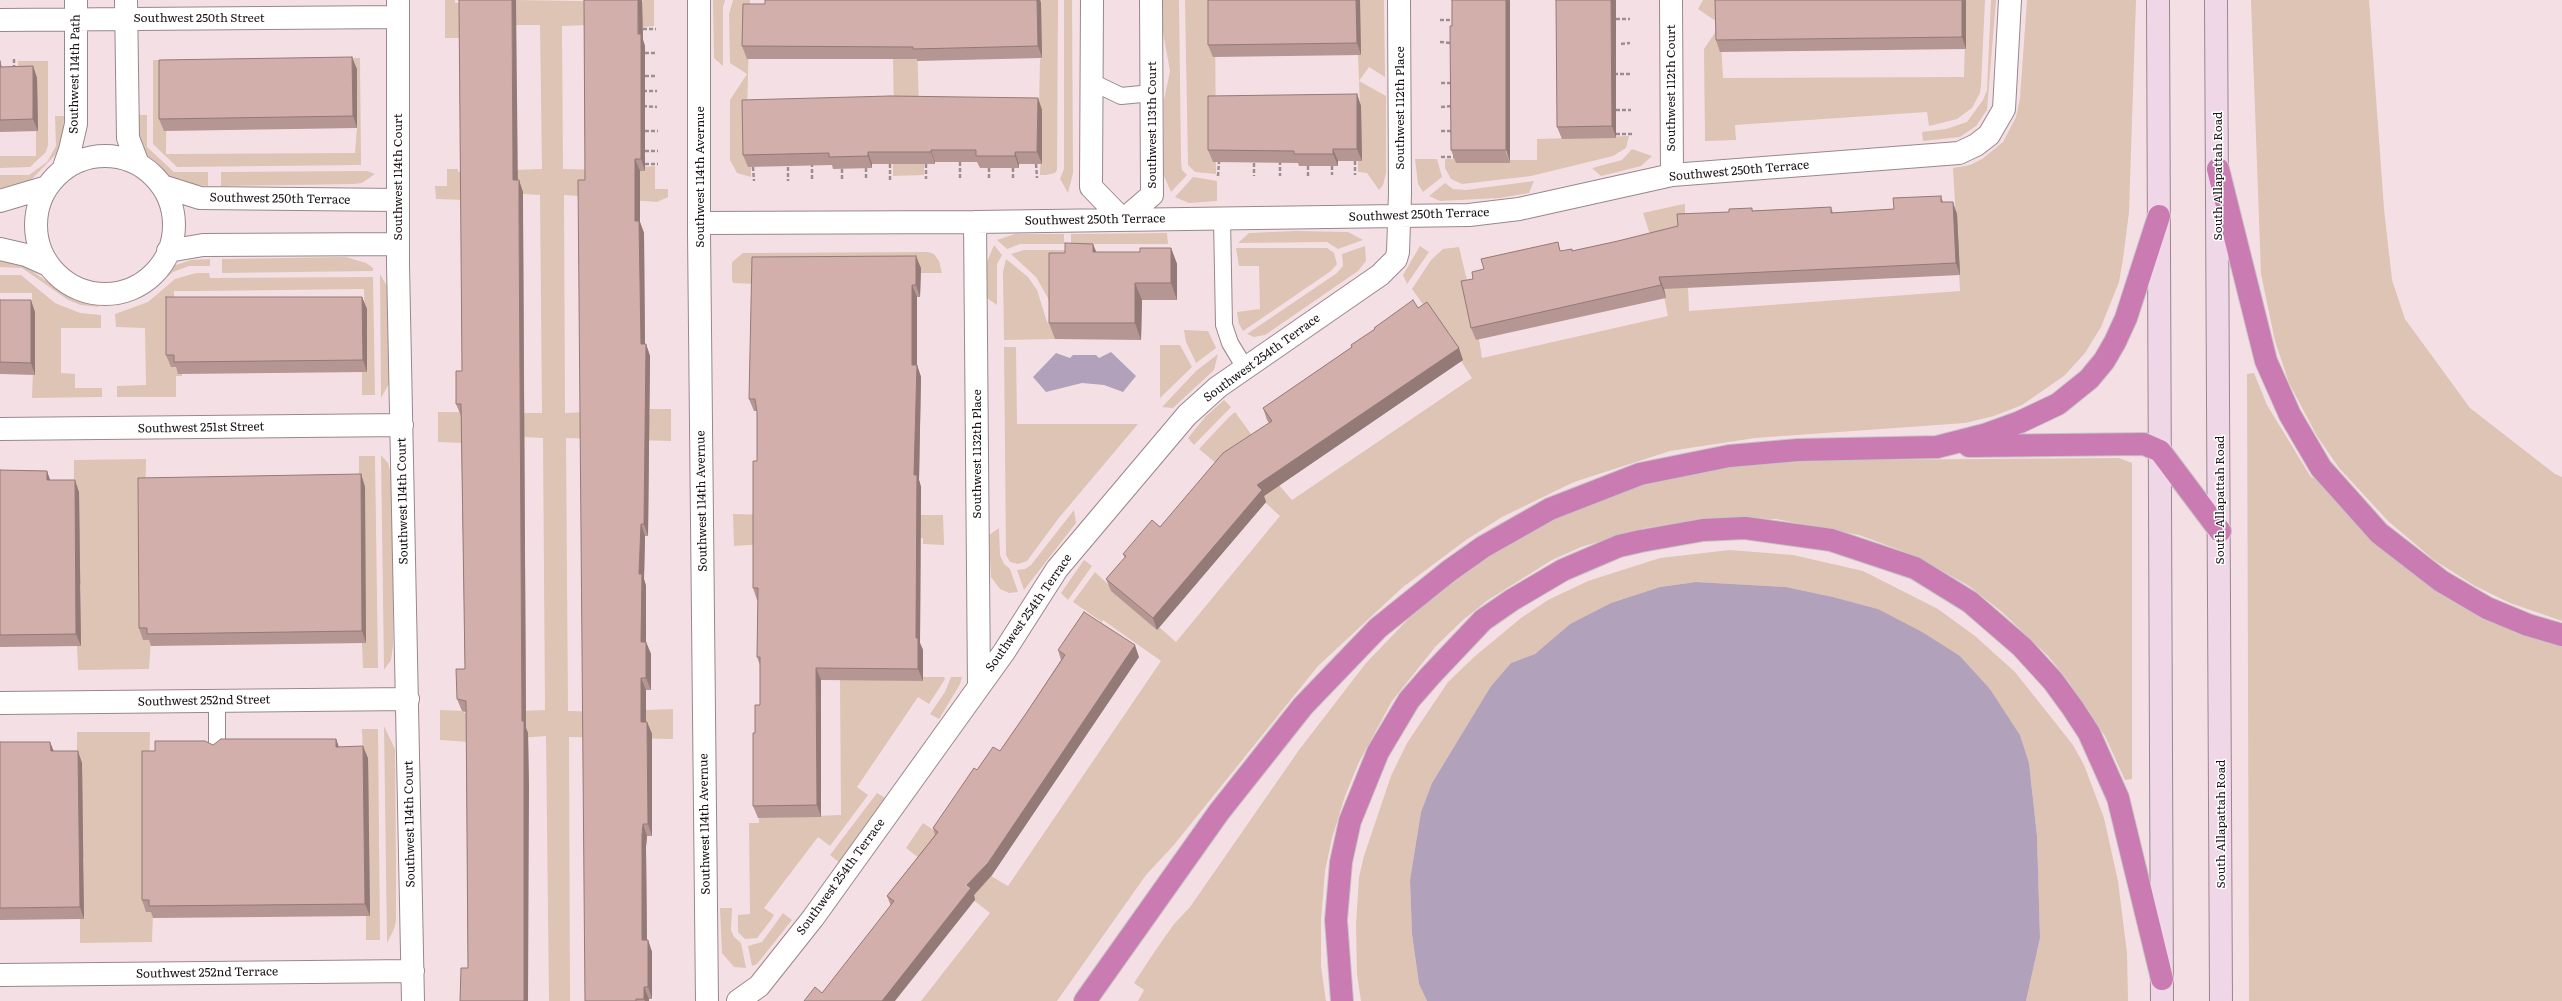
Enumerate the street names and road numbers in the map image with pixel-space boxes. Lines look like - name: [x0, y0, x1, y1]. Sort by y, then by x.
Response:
- street label: Southwest 250th Street: [133, 11, 265, 25]
- street label: Southwest 114th Path: [67, 14, 83, 134]
- street label: Southwest 112th Court: [1664, 24, 1678, 152]
- street label: Southwest 112th Place: [1393, 46, 1407, 170]
- street label: Southwest 113th Court: [1145, 61, 1159, 189]
- street label: Southwest 114th Avernue: [693, 106, 707, 248]
- street label: South Allapattah Road: [2211, 112, 2225, 240]
- street label: Southwest 114th Court: [391, 113, 405, 241]
- street label: Southwest 250th Terrace: [1668, 158, 1810, 184]
- street label: Southwest 250th Terrace: [209, 191, 351, 207]
- street label: Southwest 250th Terrace: [1348, 205, 1490, 225]
- street label: Southwest 250th Terrace: [1024, 212, 1166, 228]
- street label: Southwest 254th Terrace: [1201, 311, 1323, 405]
- street label: Southwest 1132th Place: [970, 389, 984, 519]
- street label: Southwest 251st Street: [138, 420, 264, 436]
- street label: Southwest 114th Avernue: [694, 430, 710, 572]
- street label: South Allapattah Road: [2213, 436, 2227, 564]
- street label: Southwest 114th Court: [395, 437, 411, 565]
- street label: Southwest 254th Terrace: [983, 551, 1075, 675]
- street label: Southwest 252nd Street: [138, 693, 270, 709]
- street label: Southwest 114th Avernue: [697, 753, 713, 895]
- street label: Southwest 114th Court: [402, 760, 418, 888]
- street label: South Allapattah Road: [2214, 760, 2228, 888]
- street label: Southwest 254th Terrace: [794, 816, 888, 938]
- street label: Southwest 252nd Terrace: [136, 965, 278, 981]

